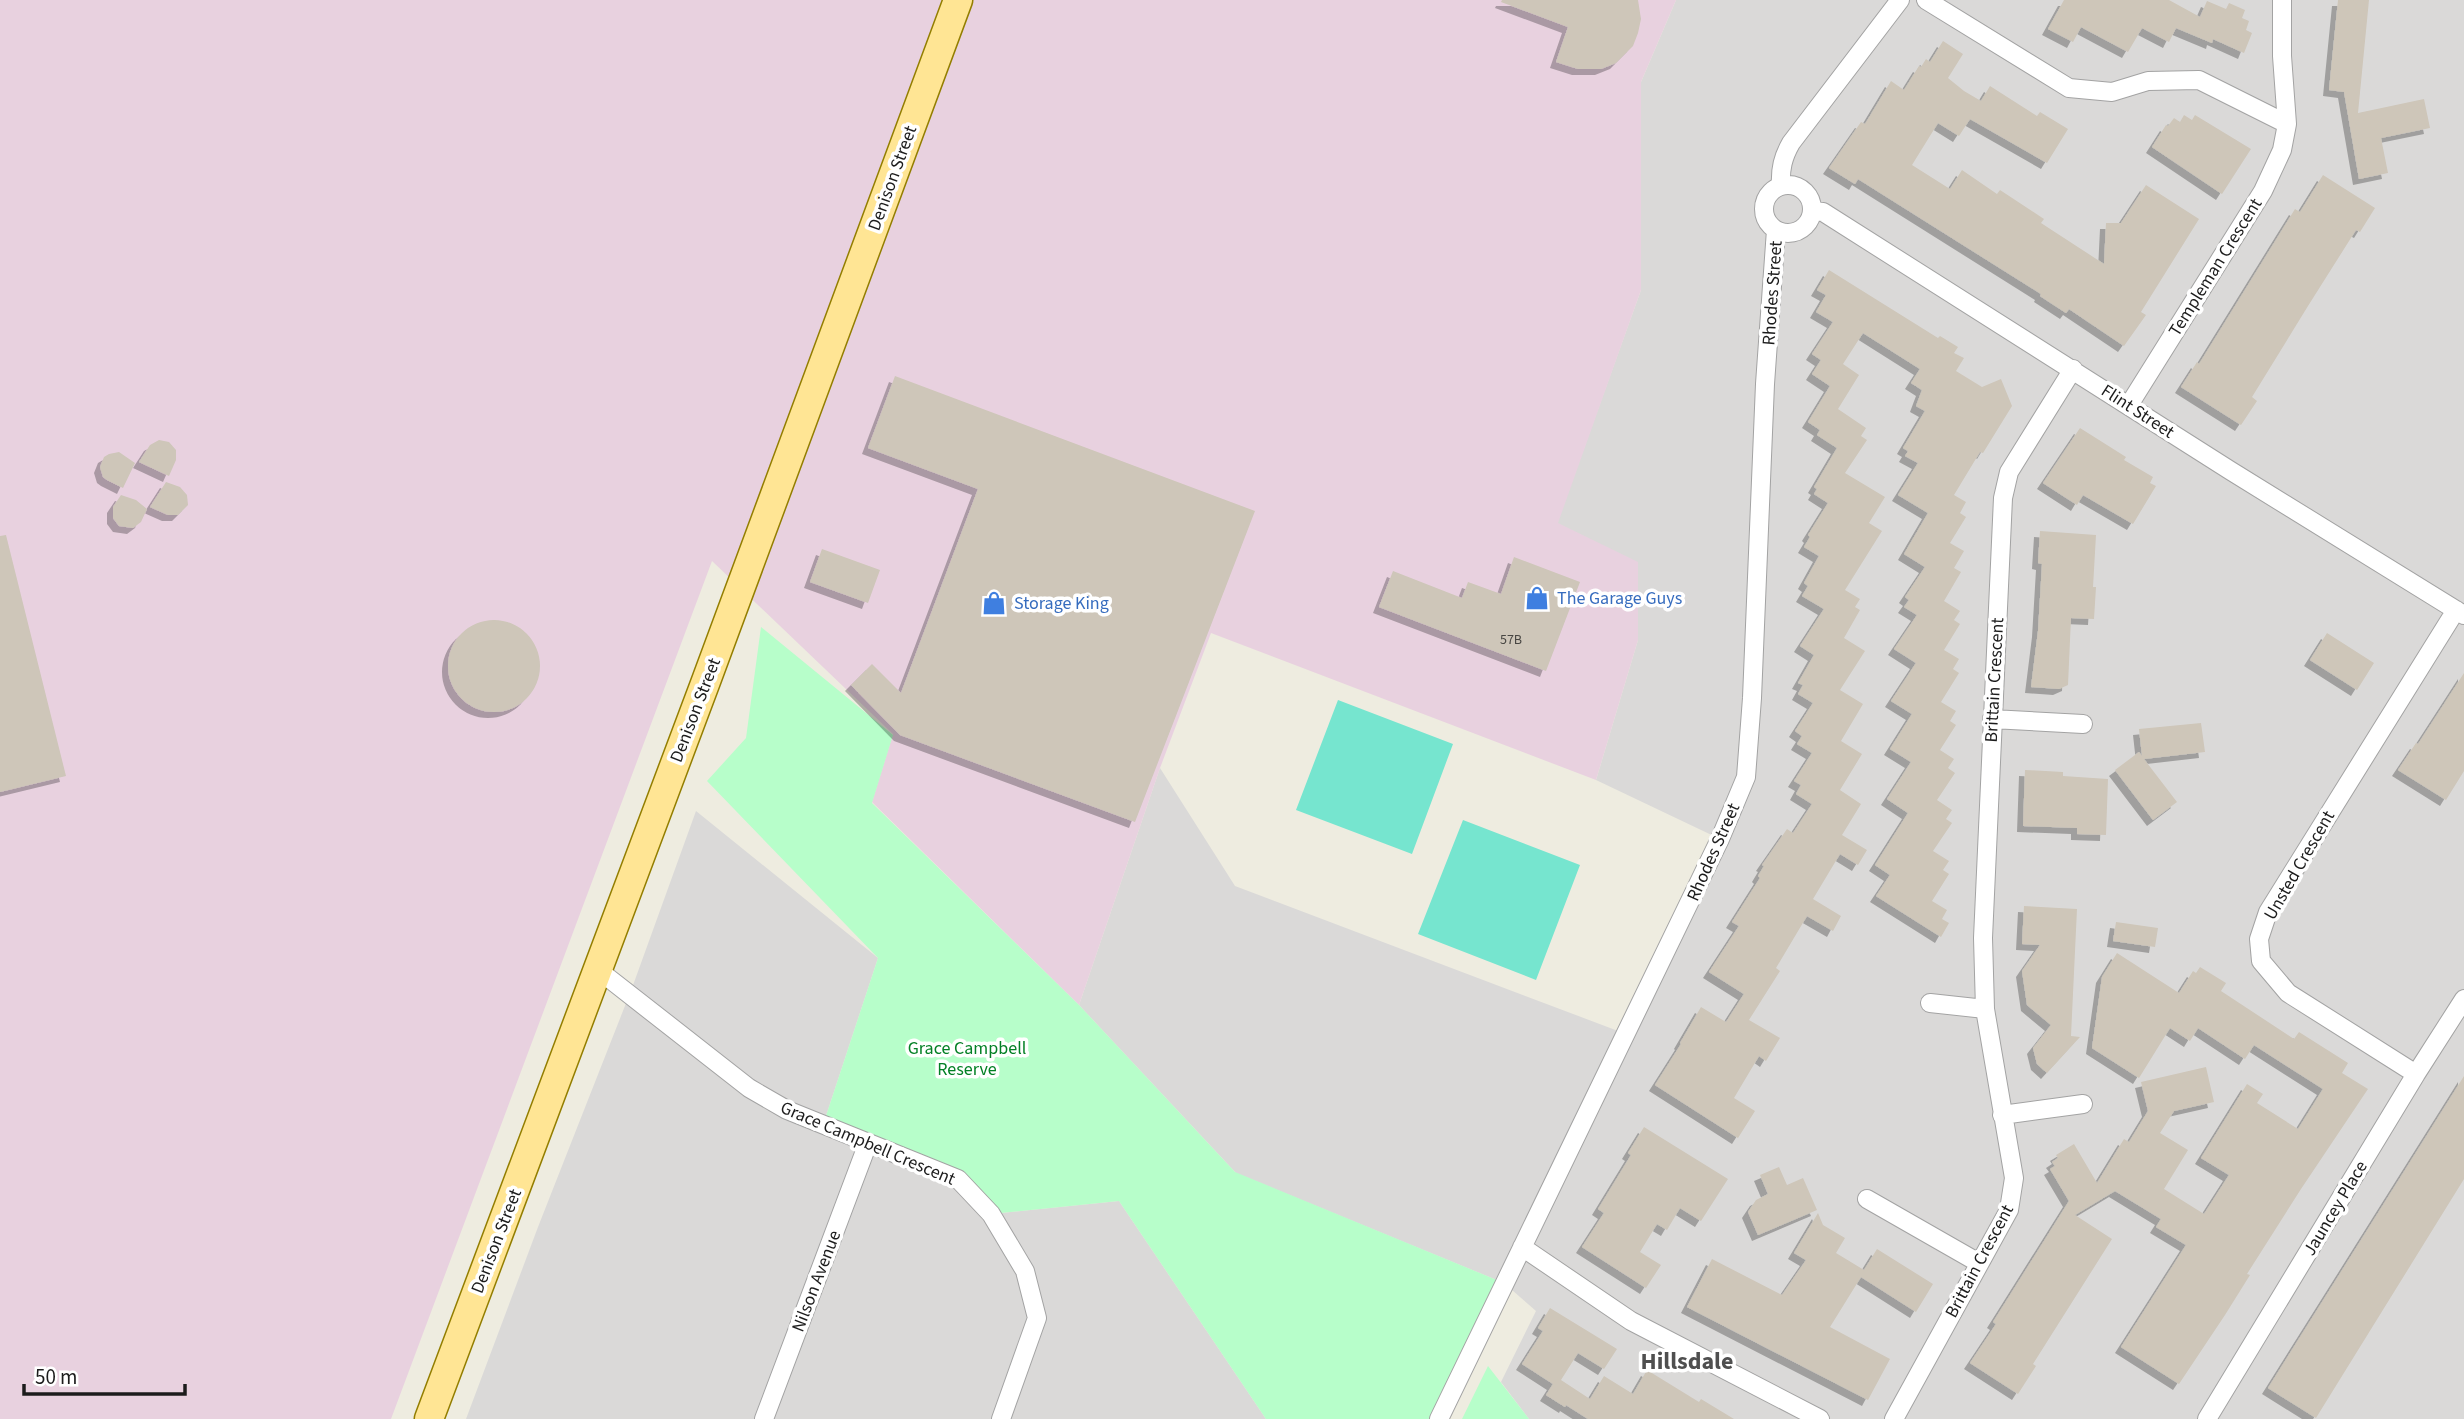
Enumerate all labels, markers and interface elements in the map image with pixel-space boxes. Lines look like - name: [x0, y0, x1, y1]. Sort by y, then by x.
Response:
- street label: Denison Street: [862, 122, 923, 234]
- street label: Templeman Crescent: [2163, 193, 2268, 341]
- street label: Rhodes Street: [1756, 240, 1789, 346]
- street label: Flint Street: [2096, 378, 2179, 444]
- shop icon: The Garage Guys: [1523, 584, 1551, 612]
- place label: The Garage Guys: [1557, 586, 1682, 611]
- shop icon: Storage King: [980, 589, 1008, 617]
- place label: Storage King: [1014, 591, 1109, 616]
- street label: Brittain Crescent: [1979, 617, 2010, 743]
- house number: 57B: [1500, 630, 1522, 650]
- street label: Denison Street: [664, 654, 727, 766]
- street label: Rhodes Street: [1681, 799, 1746, 905]
- street label: Unsted Crescent: [2258, 806, 2341, 925]
- park label: Grace Campbell Reserve: [908, 1036, 1026, 1082]
- street label: Grace Campbell Crescent: [776, 1095, 959, 1192]
- street label: Jauncey Place: [2297, 1156, 2374, 1260]
- street label: Denison Street: [465, 1185, 528, 1297]
- street label: Brittain Crescent: [1939, 1200, 2020, 1322]
- street label: Nilson Avenue: [786, 1227, 847, 1336]
- district label: Hillsdale: [1641, 1344, 1733, 1379]
- scale bar: [24, 1352, 186, 1396]
- text: 50 m: [35, 1362, 77, 1392]

